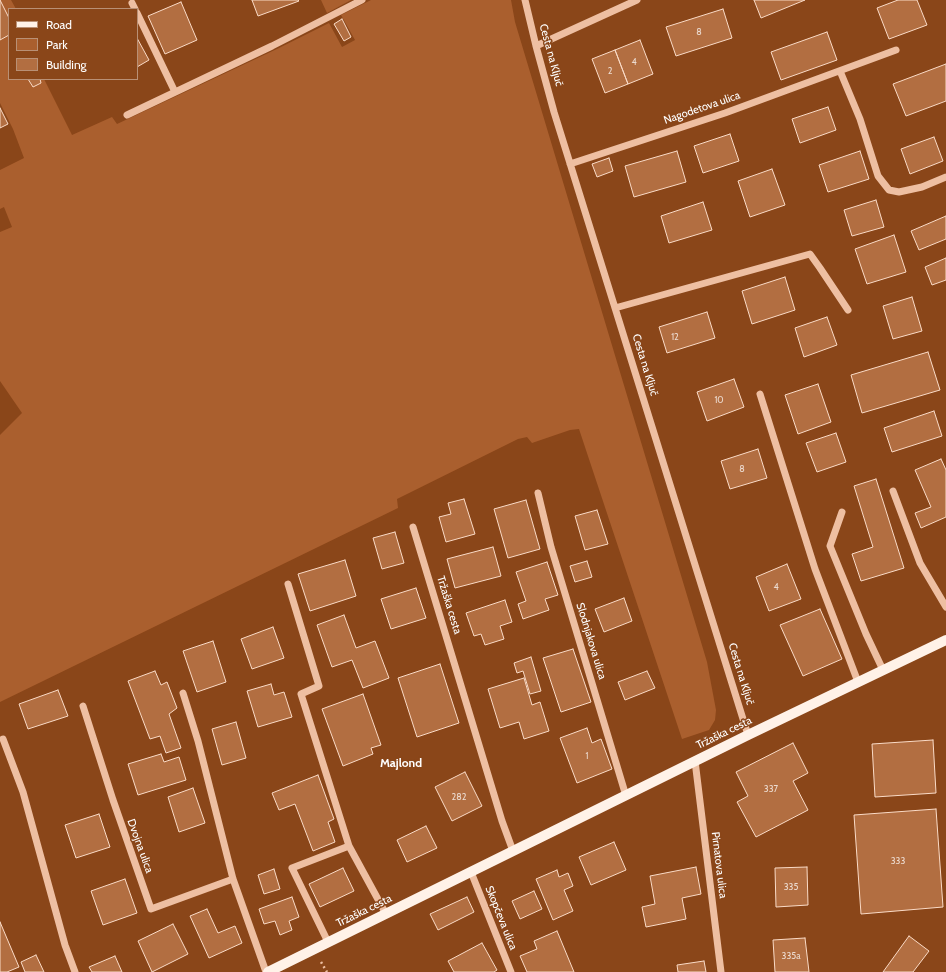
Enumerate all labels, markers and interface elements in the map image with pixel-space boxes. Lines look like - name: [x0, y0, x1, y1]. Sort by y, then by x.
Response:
- legend: [8, 8, 138, 80]
- text: Road: [46, 17, 72, 32]
- street label: Cesta na Ključ: [536, 22, 566, 88]
- house number: 8: [696, 27, 702, 37]
- text: Park: [46, 37, 68, 52]
- text: Building: [46, 57, 87, 72]
- house number: 4: [631, 57, 637, 67]
- house number: 2: [608, 66, 612, 76]
- street label: Nagodetova ulica: [662, 89, 742, 127]
- street label: Cesta na Ključ: [629, 332, 661, 398]
- house number: 12: [671, 332, 679, 342]
- house number: 10: [714, 395, 724, 405]
- house number: 8: [739, 464, 745, 474]
- street label: Tržaška cesta: [434, 574, 464, 636]
- house number: 4: [773, 582, 779, 592]
- street label: Slodnjakova ulica: [573, 601, 609, 681]
- street label: Cesta na Ključ: [725, 641, 757, 707]
- street label: Tržaška cesta: [694, 714, 754, 752]
- house number: 1: [586, 751, 588, 761]
- district label: Majlond: [380, 756, 422, 770]
- house number: 337: [764, 784, 778, 794]
- house number: 282: [452, 792, 466, 802]
- street label: Dvojna ulica: [124, 817, 156, 875]
- street label: Pirnatova ulica: [708, 831, 730, 899]
- house number: 333: [891, 856, 905, 866]
- house number: 335: [784, 882, 798, 892]
- street label: Skopčeva ulica: [482, 884, 520, 952]
- street label: Tržaška cesta: [334, 892, 394, 930]
- house number: 335a: [782, 951, 800, 961]

